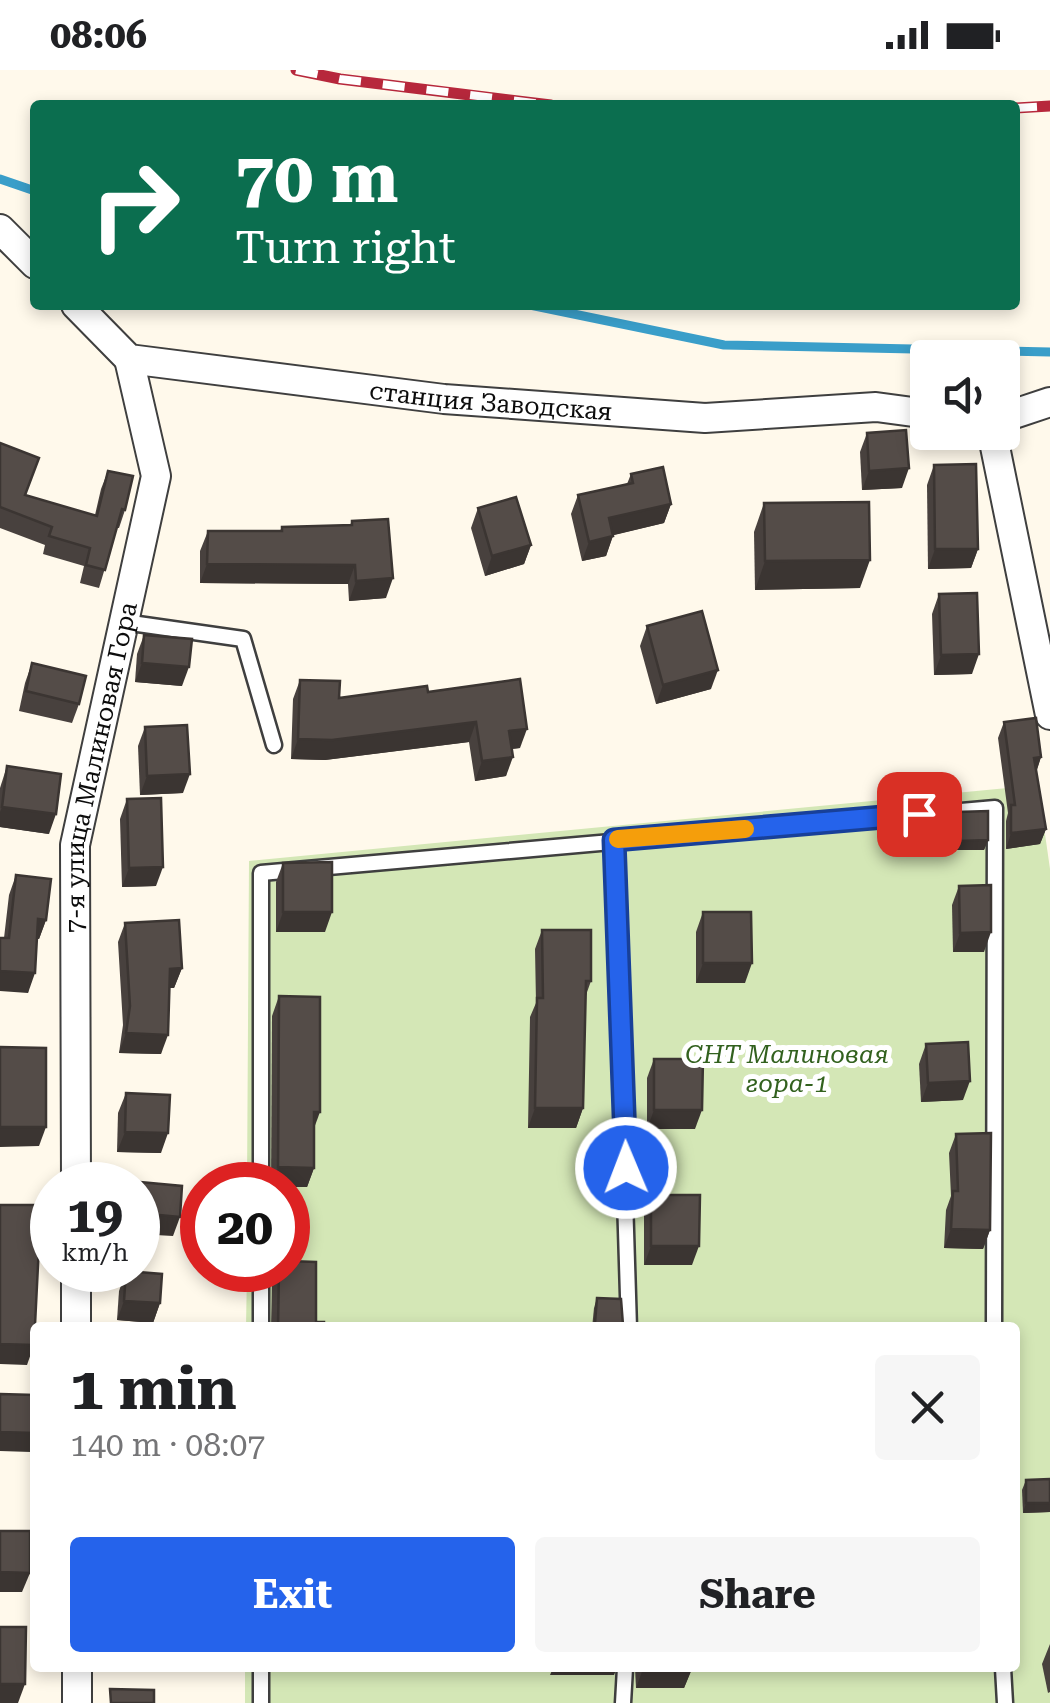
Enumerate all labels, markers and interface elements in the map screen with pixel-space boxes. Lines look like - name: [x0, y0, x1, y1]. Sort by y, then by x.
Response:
- text: 08:06: [50, 13, 147, 57]
- text: 70 m: [235, 137, 399, 219]
- icon: right: [70, 140, 200, 270]
- text: Turn right: [235, 221, 456, 274]
- map controls: [910, 340, 1020, 450]
- button: sound: [910, 340, 1020, 450]
- street label: станция Заводская: [368, 375, 613, 426]
- street label: 7-я улица Малиновая Гора: [60, 599, 143, 933]
- pin: [877, 772, 962, 857]
- icon: arrive: [892, 787, 947, 842]
- park label: СНТ Малиновая гора-1: [685, 1040, 889, 1098]
- position arrow: [574, 1116, 678, 1220]
- speed limit sign: 20: [180, 1162, 310, 1292]
- text: 19: [67, 1186, 123, 1244]
- text: km/h: [62, 1238, 128, 1267]
- text: 1 min: [70, 1353, 237, 1424]
- button: close: [875, 1355, 980, 1460]
- text: 140 m · 08:07: [70, 1426, 265, 1464]
- button: Exit: [70, 1537, 515, 1652]
- button: Share: [535, 1537, 980, 1652]

